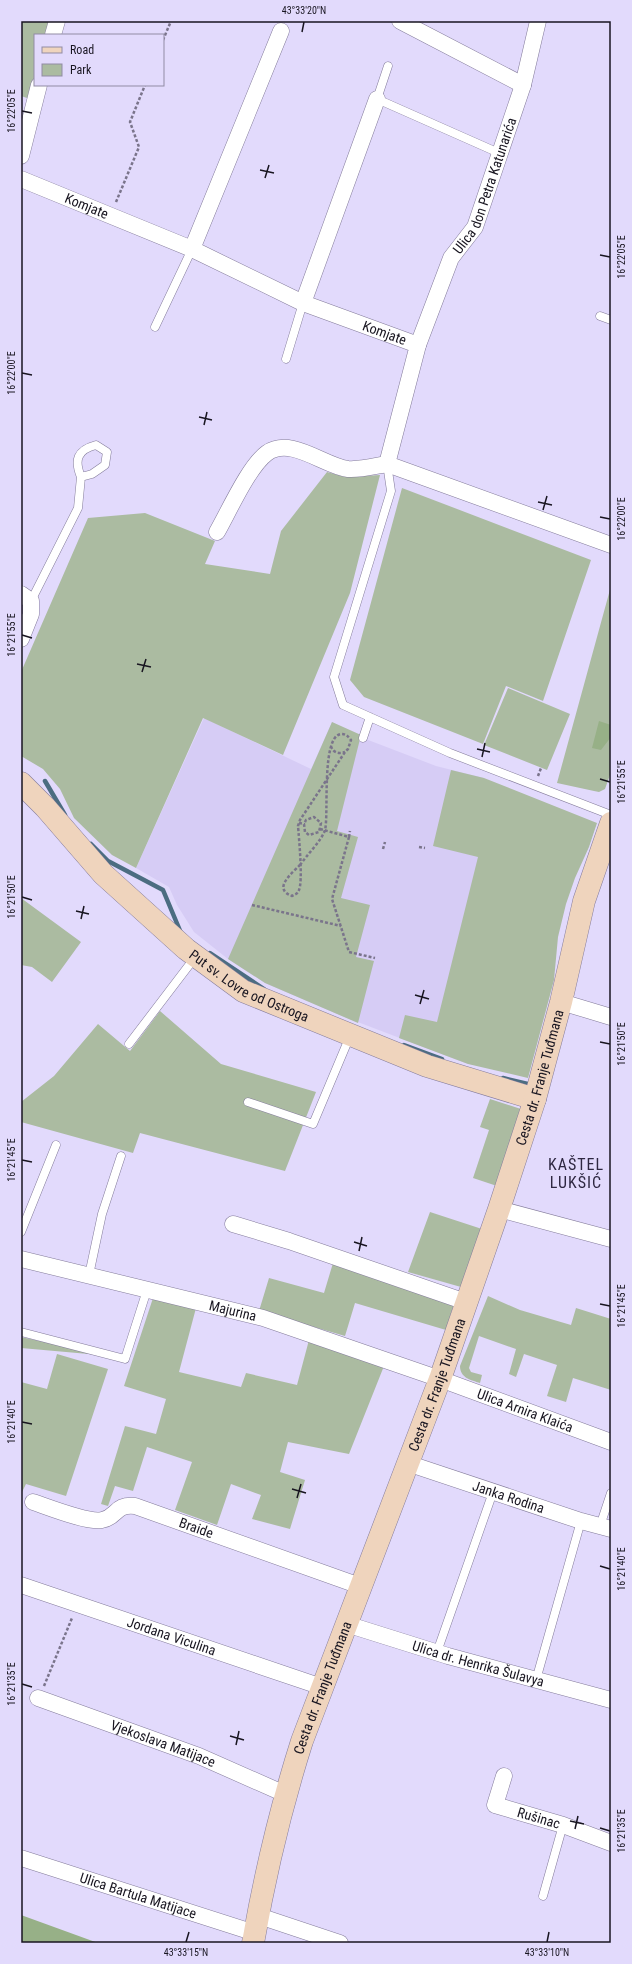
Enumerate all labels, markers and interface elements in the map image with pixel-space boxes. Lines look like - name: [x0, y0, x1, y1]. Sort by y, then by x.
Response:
- text: 43°33'20"N: [282, 5, 326, 16]
- legend: [34, 34, 164, 86]
- text: Road: [70, 43, 94, 57]
- text: Park: [70, 63, 92, 77]
- text: 16°22'05"E: [6, 89, 17, 133]
- street label: Ulica don Petra Katunarića: [449, 115, 519, 257]
- street label: Komjate: [63, 190, 111, 222]
- text: 16°22'05"E: [616, 235, 627, 279]
- street label: Komjate: [360, 317, 409, 348]
- text: 16°22'00"E: [6, 351, 17, 395]
- text: 16°22'00"E: [616, 497, 627, 541]
- text: 16°21'55"E: [6, 613, 17, 657]
- text: 16°21'55"E: [616, 760, 627, 804]
- text: 16°21'50"E: [6, 875, 17, 919]
- street label: Put sv. Lovre od Ostroga: [186, 946, 311, 1025]
- street label: Cesta dr. Franje Tuđmana: [512, 1008, 567, 1148]
- text: 16°21'50"E: [616, 1022, 627, 1066]
- text: 16°21'45"E: [6, 1138, 17, 1182]
- district label: KAŠTEL LUKŠIĆ: [548, 1155, 604, 1192]
- text: 16°21'45"E: [616, 1284, 627, 1328]
- street label: Majurina: [207, 1297, 258, 1324]
- street label: Cesta dr. Franje Tuđmana: [405, 1316, 469, 1454]
- street label: Ulica Arnira Klaića: [475, 1385, 575, 1435]
- text: 16°21'40"E: [6, 1400, 17, 1444]
- street label: Janka Rodina: [471, 1477, 546, 1516]
- street label: Braide: [177, 1514, 216, 1541]
- text: 16°21'40"E: [616, 1547, 627, 1591]
- street label: Jordana Viculina: [125, 1614, 218, 1658]
- street label: Cesta dr. Franje Tuđmana: [290, 1619, 355, 1756]
- street label: Ulica dr. Henrika Šulavya: [410, 1637, 546, 1690]
- text: 16°21'35"E: [6, 1662, 17, 1706]
- street label: Vjekoslava Matijace: [108, 1717, 218, 1770]
- street label: Rušinac: [516, 1804, 562, 1832]
- text: 16°21'35"E: [616, 1809, 627, 1853]
- street label: Ulica Bartula Matijace: [78, 1869, 199, 1922]
- text: 43°33'15"N: [164, 1947, 208, 1958]
- text: 43°33'10"N: [525, 1947, 569, 1958]

